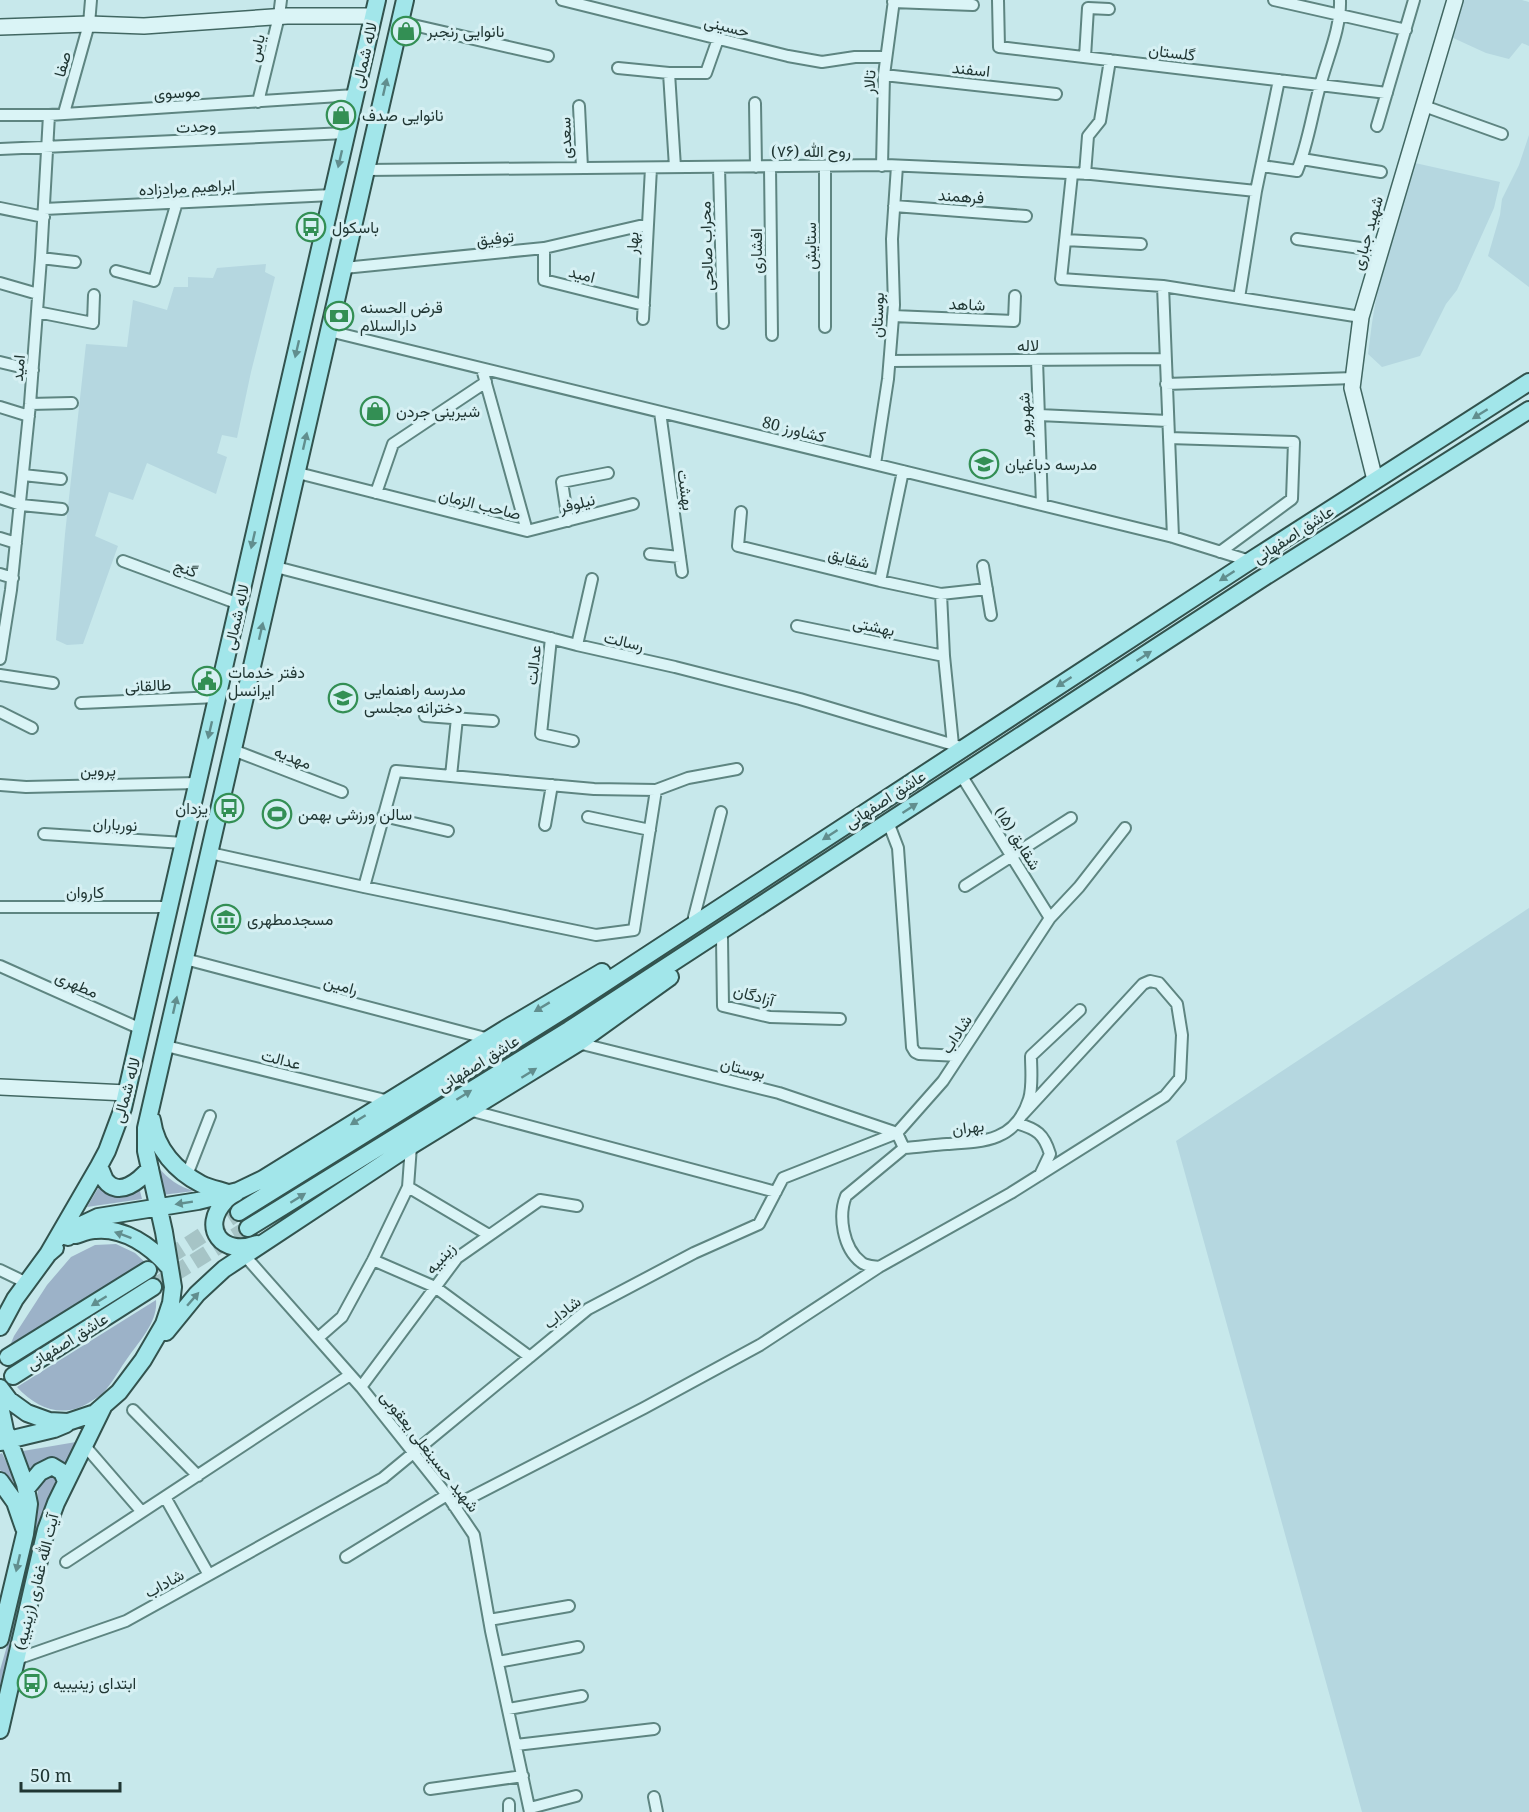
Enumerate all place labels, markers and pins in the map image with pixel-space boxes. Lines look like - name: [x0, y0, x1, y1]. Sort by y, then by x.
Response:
- shop icon: نانوایی رنجبر: [390, 15, 422, 47]
- place label: نانوایی رنجبر: [426, 20, 504, 42]
- shop icon: نانوایی صدف: [325, 99, 357, 131]
- place label: نانوایی صدف: [362, 104, 444, 126]
- bus stop icon: باسکول: [295, 211, 327, 243]
- place label: باسکول: [332, 216, 379, 238]
- place label: قرض الحسنه دارالسلام: [360, 296, 443, 336]
- bank icon: قرض الحسنه دارالسلام: [323, 300, 355, 332]
- shop icon: شیرینی جردن: [359, 395, 391, 427]
- place label: شیرینی جردن: [396, 400, 480, 422]
- school or university icon: مدرسه دباغیان: [968, 448, 1000, 480]
- place label: مدرسه دباغیان: [1005, 453, 1097, 475]
- place label: دفتر خدمات ایرانسل: [228, 661, 305, 701]
- public building icon: دفتر خدمات ایرانسل: [191, 665, 223, 697]
- place label: مدرسه راهنمایی دخترانه مجلسی: [364, 678, 466, 718]
- school or university icon: مدرسه راهنمایی دخترانه مجلسی: [327, 682, 359, 714]
- bus stop icon: یزدان: [213, 792, 245, 824]
- place label: یزدان: [175, 797, 208, 819]
- sports icon: سالن ورزشی بهمن: [261, 798, 293, 830]
- place label: سالن ورزشی بهمن: [298, 803, 412, 825]
- museum icon: مسجدمطهری: [210, 903, 242, 935]
- place label: مسجدمطهری: [247, 908, 333, 930]
- bus stop icon: ابتدای زینیبیه: [16, 1667, 48, 1699]
- place label: ابتدای زینیبیه: [53, 1672, 136, 1694]

